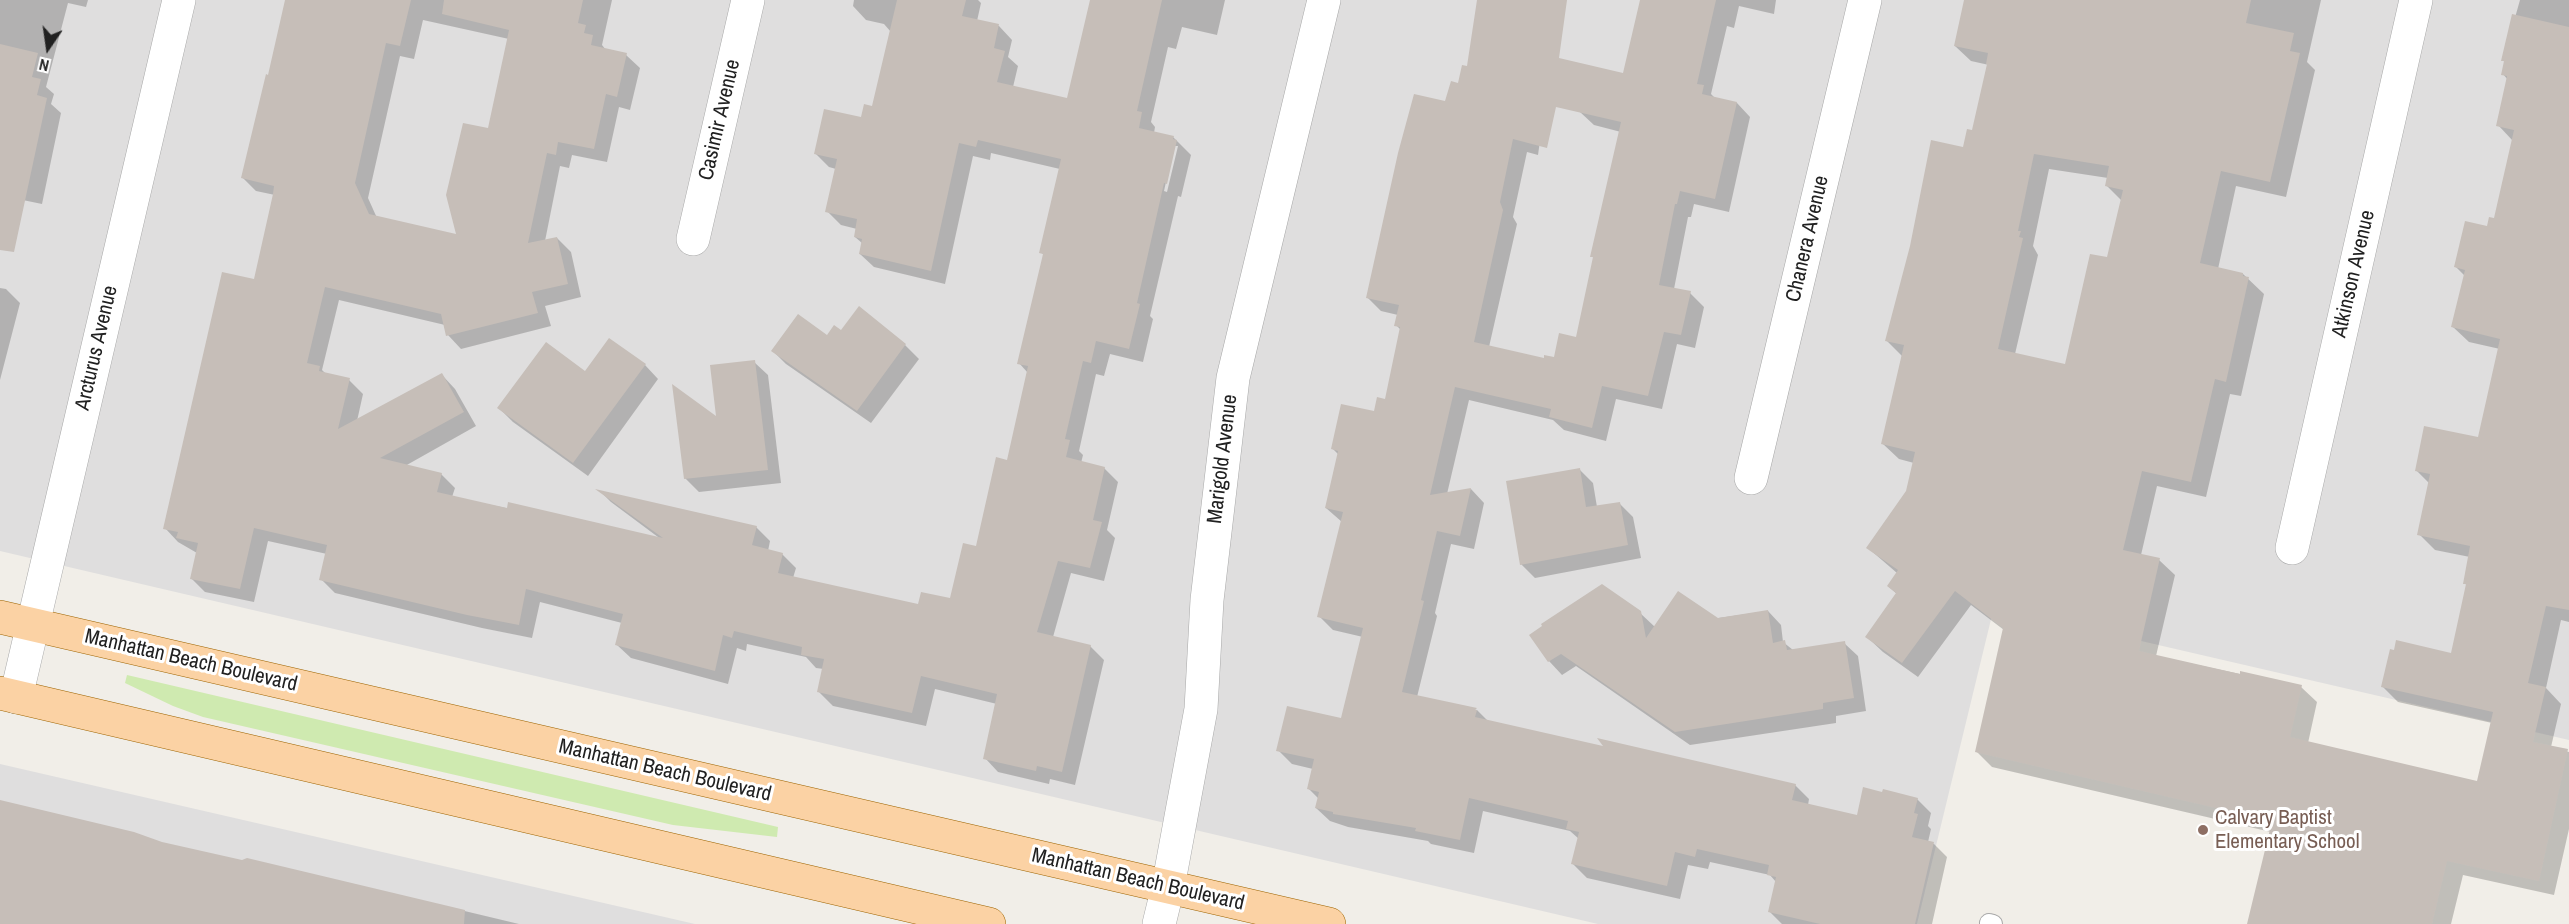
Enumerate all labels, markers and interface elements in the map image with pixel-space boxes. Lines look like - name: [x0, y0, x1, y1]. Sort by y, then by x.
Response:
- north arrow: [18, 18, 78, 78]
- text: N: [37, 54, 51, 77]
- street label: Casimir Avenue: [694, 57, 746, 183]
- street label: Chanera Avenue: [1781, 173, 1835, 305]
- street label: Atkinson Avenue: [2327, 208, 2381, 340]
- street label: Arcturus Avenue: [70, 283, 124, 413]
- street label: Marigold Avenue: [1203, 393, 1243, 525]
- street label: Manhattan Beach Boulevard: [82, 624, 300, 698]
- street label: Manhattan Beach Boulevard: [556, 734, 774, 808]
- place label: Calvary Baptist Elementary School: [2215, 805, 2360, 855]
- marker: Calvary Baptist Elementary School: [2196, 823, 2210, 837]
- street label: Manhattan Beach Boulevard: [1029, 843, 1247, 917]

